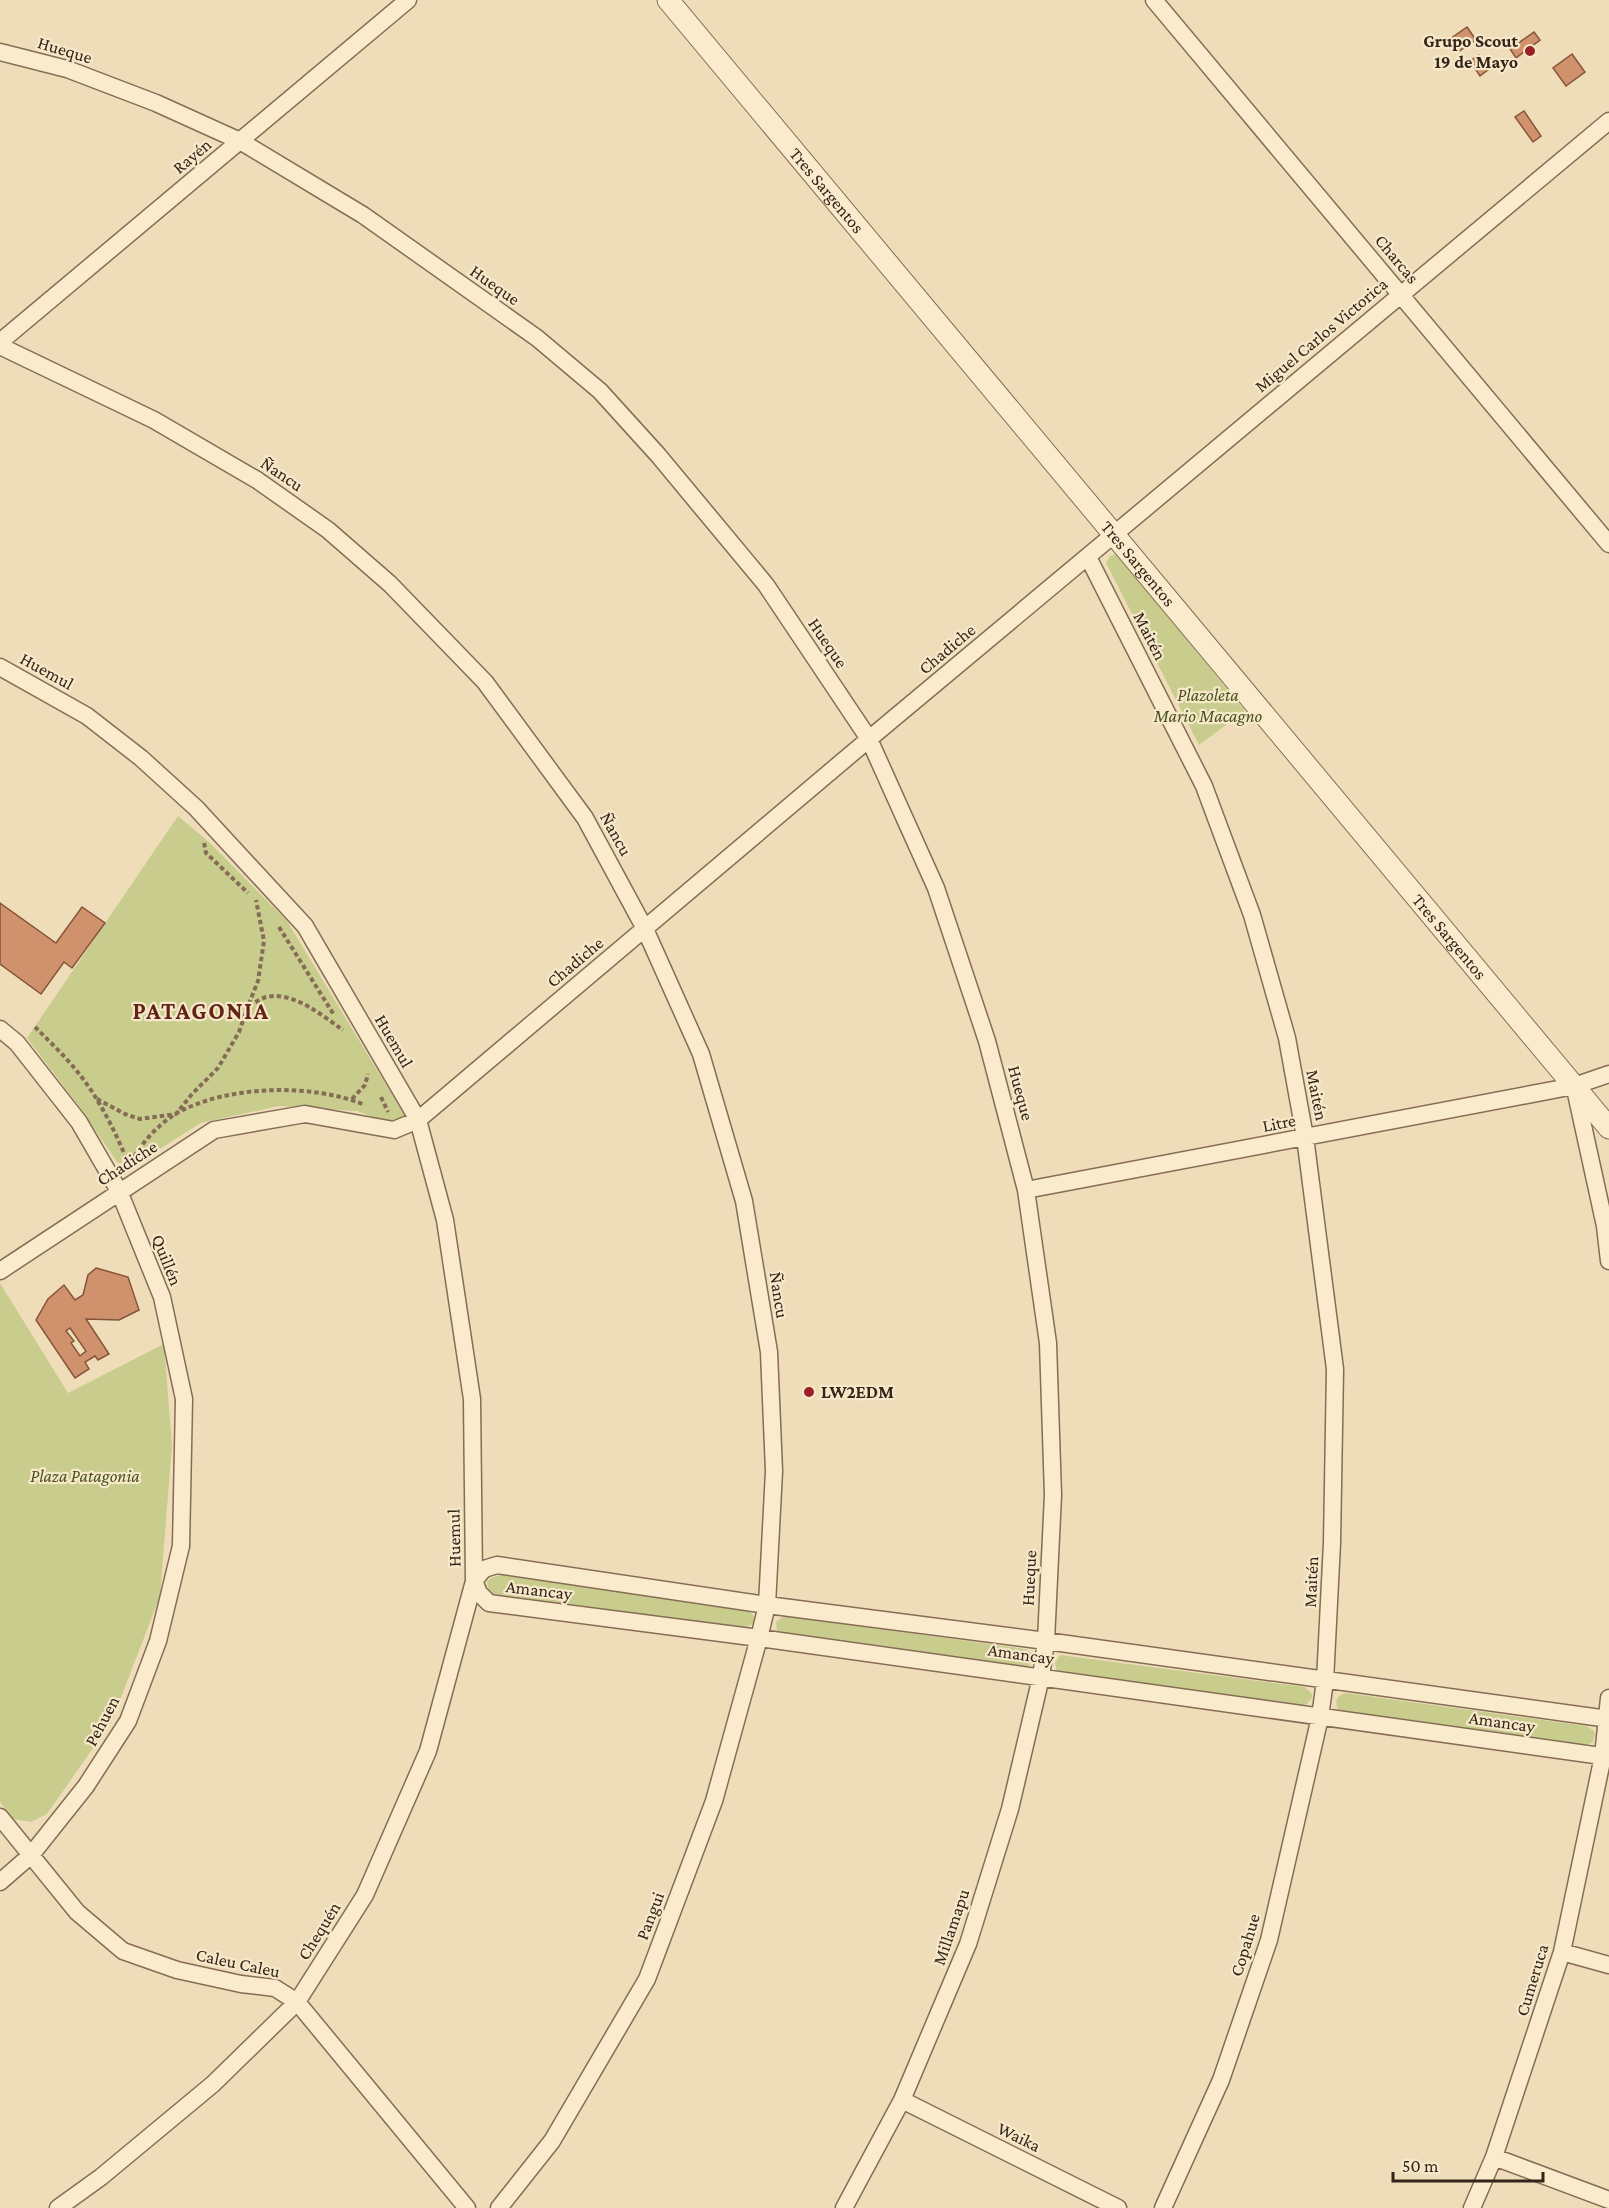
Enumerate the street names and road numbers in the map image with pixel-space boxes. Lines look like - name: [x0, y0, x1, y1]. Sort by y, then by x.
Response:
- street label: Hueque: [35, 32, 95, 68]
- street label: Rayén: [169, 134, 215, 178]
- street label: Tres Sargentos: [786, 144, 868, 237]
- street label: Charcas: [1371, 231, 1423, 287]
- street label: Hueque: [466, 261, 524, 309]
- street label: Miguel Carlos Victorica: [1251, 274, 1391, 396]
- street label: Ñancu: [257, 453, 307, 496]
- street label: Tres Sargentos: [1097, 517, 1180, 610]
- street label: Maitén: [1129, 609, 1171, 664]
- street label: Hueque: [804, 614, 852, 672]
- street label: Chadiche: [915, 620, 979, 678]
- street label: Huemul: [17, 648, 77, 694]
- street label: Ñancu: [596, 809, 636, 860]
- street label: Tres Sargentos: [1408, 890, 1491, 984]
- street label: Chadiche: [543, 933, 607, 991]
- street label: Huemul: [371, 1011, 417, 1071]
- street label: Hueque: [1004, 1063, 1038, 1123]
- street label: Maitén: [1302, 1068, 1332, 1122]
- street label: Litre: [1261, 1110, 1297, 1136]
- street label: Chadiche: [93, 1136, 161, 1190]
- street label: Quillén: [148, 1232, 186, 1289]
- street label: Ñancu: [765, 1270, 793, 1320]
- street label: Huemul: [443, 1509, 465, 1567]
- street label: Hueque: [1018, 1549, 1040, 1606]
- street label: Maitén: [1300, 1555, 1322, 1608]
- street label: Amancay: [505, 1576, 574, 1604]
- street label: Amancay: [987, 1639, 1056, 1669]
- street label: Pehuen: [81, 1692, 124, 1749]
- street label: Amancay: [1468, 1707, 1537, 1737]
- street label: Millamapu: [929, 1886, 973, 1968]
- street label: Pangui: [632, 1889, 668, 1943]
- street label: Chequén: [293, 1898, 345, 1964]
- street label: Copahue: [1226, 1911, 1264, 1979]
- street label: Cumeruca: [1512, 1942, 1552, 2018]
- street label: Caleu Caleu: [194, 1944, 282, 1982]
- street label: Waika: [994, 2118, 1044, 2156]

